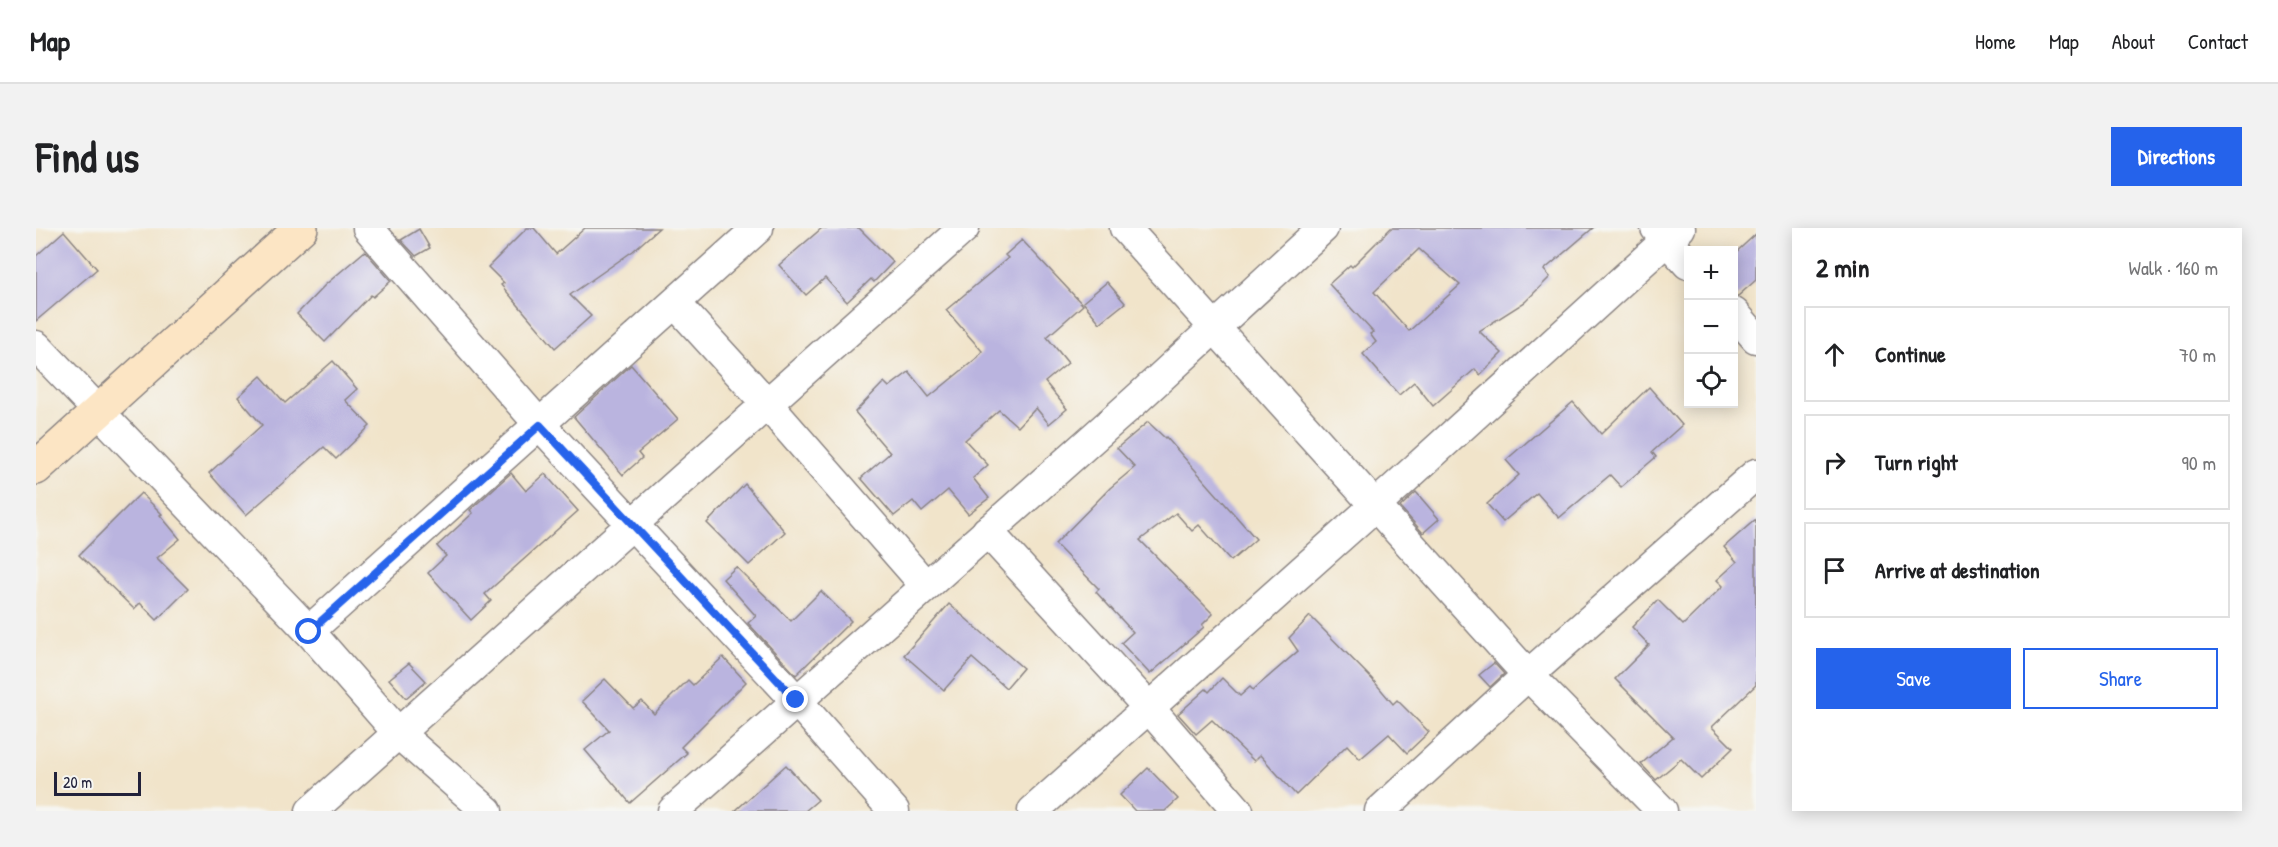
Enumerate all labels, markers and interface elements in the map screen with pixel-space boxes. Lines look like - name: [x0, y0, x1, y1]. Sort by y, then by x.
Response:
- text: Map: [30, 22, 70, 60]
- text: Home: [1975, 27, 2016, 56]
- text: Map: [2049, 27, 2079, 56]
- text: About: [2112, 27, 2155, 56]
- text: Contact: [2188, 27, 2248, 56]
- button: Directions: [2111, 127, 2242, 186]
- text: Find us: [36, 128, 139, 185]
- map controls: [1684, 246, 1738, 408]
- button: +: [1684, 246, 1738, 300]
- text: 2 min: [1816, 250, 1869, 285]
- text: Walk · 160 m: [2129, 254, 2218, 281]
- button: −: [1684, 300, 1738, 354]
- icon: ahead: [1818, 338, 1851, 371]
- text: Continue: [1875, 339, 1946, 369]
- text: 70 m: [2179, 341, 2216, 368]
- button: locate: [1684, 354, 1738, 408]
- icon: right: [1818, 446, 1851, 479]
- text: Turn right: [1875, 447, 1958, 477]
- text: 90 m: [2182, 449, 2216, 476]
- icon: arrive: [1818, 554, 1851, 587]
- text: Arrive at destination: [1875, 555, 2040, 585]
- route start: [295, 618, 321, 644]
- button: Save: [1816, 648, 2011, 709]
- button: Share: [2023, 648, 2218, 709]
- route end: [782, 686, 808, 712]
- scale bar: [54, 769, 141, 796]
- text: 20 m: [63, 771, 92, 793]

